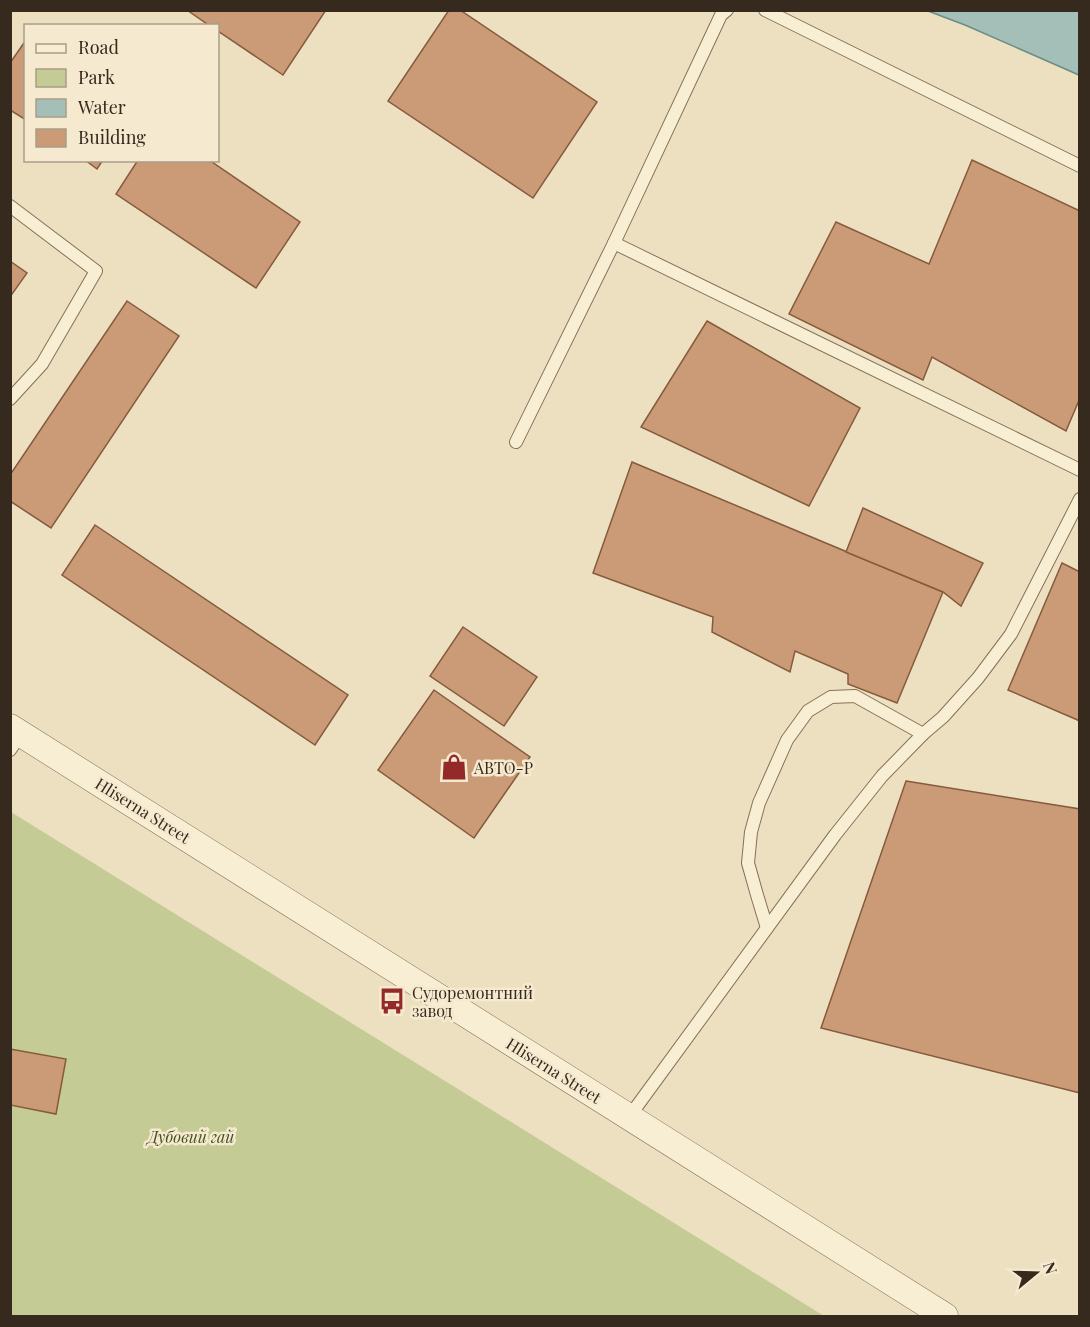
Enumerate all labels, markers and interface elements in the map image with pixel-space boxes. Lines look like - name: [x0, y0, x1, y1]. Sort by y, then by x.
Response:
- legend: [24, 24, 219, 162]
- text: Road: [78, 35, 119, 59]
- text: Park: [78, 65, 115, 89]
- text: Water: [77, 95, 126, 119]
- text: Building: [78, 125, 146, 149]
- shop icon: АВТО-Р: [439, 752, 469, 782]
- place label: АВТО-Р: [473, 757, 533, 778]
- street label: Hliserna Street: [92, 772, 195, 848]
- place label: Судоремонтний завод: [412, 982, 533, 1021]
- bus stop icon: Судоремонтний завод: [377, 986, 407, 1016]
- street label: Hliserna Street: [503, 1032, 606, 1108]
- park label: Дубовий гай: [145, 1126, 235, 1147]
- north arrow: [1006, 1243, 1066, 1303]
- text: N: [1039, 1259, 1063, 1277]

